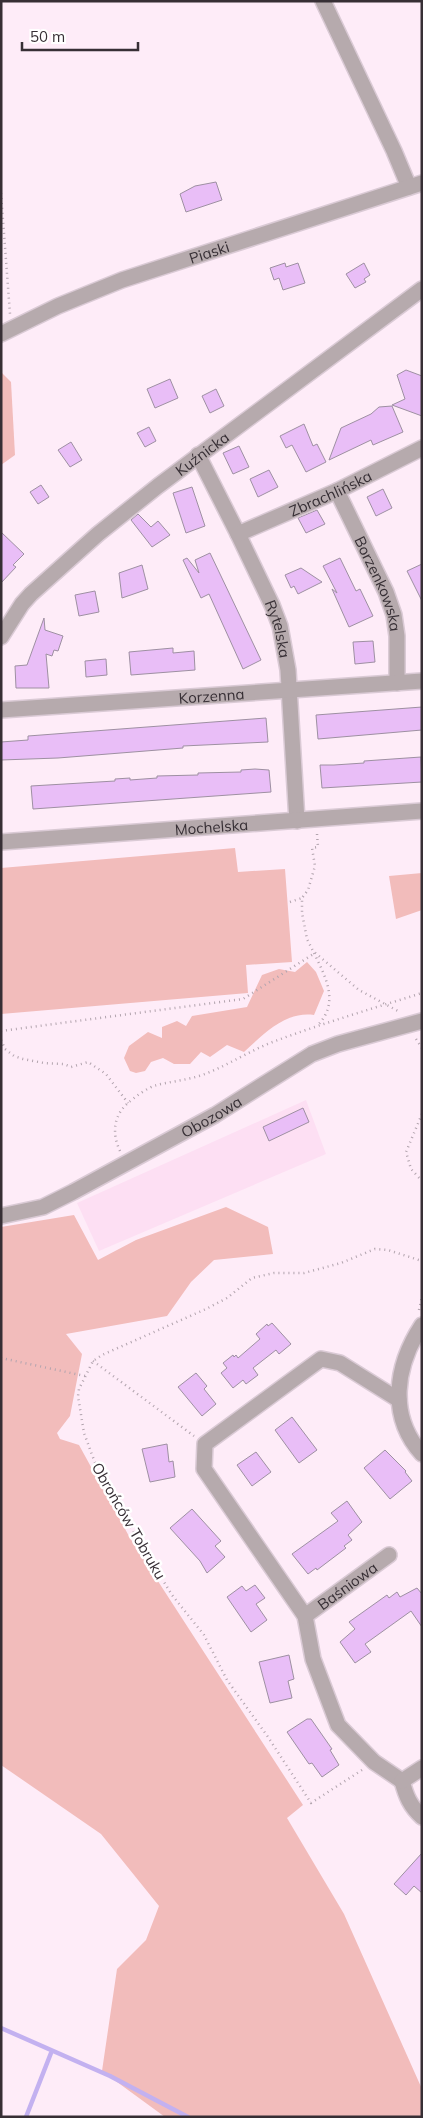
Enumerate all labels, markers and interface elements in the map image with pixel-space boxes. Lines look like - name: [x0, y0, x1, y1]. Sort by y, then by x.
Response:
- scale bar: [22, 20, 139, 52]
- text: 50 m: [30, 27, 65, 46]
- street label: Piaski: [186, 237, 231, 267]
- street label: Kuźnicka: [171, 427, 232, 480]
- street label: Zbrachlińska: [286, 466, 375, 520]
- street label: Borzenkowska: [351, 533, 406, 633]
- street label: Rytelska: [261, 597, 295, 659]
- street label: Korzenna: [178, 684, 245, 707]
- street label: Mochelska: [174, 814, 249, 839]
- street label: Obozowa: [177, 1091, 245, 1141]
- street label: Obrońców Tobruku: [88, 1459, 170, 1583]
- street label: Baśniowa: [313, 1557, 381, 1614]

